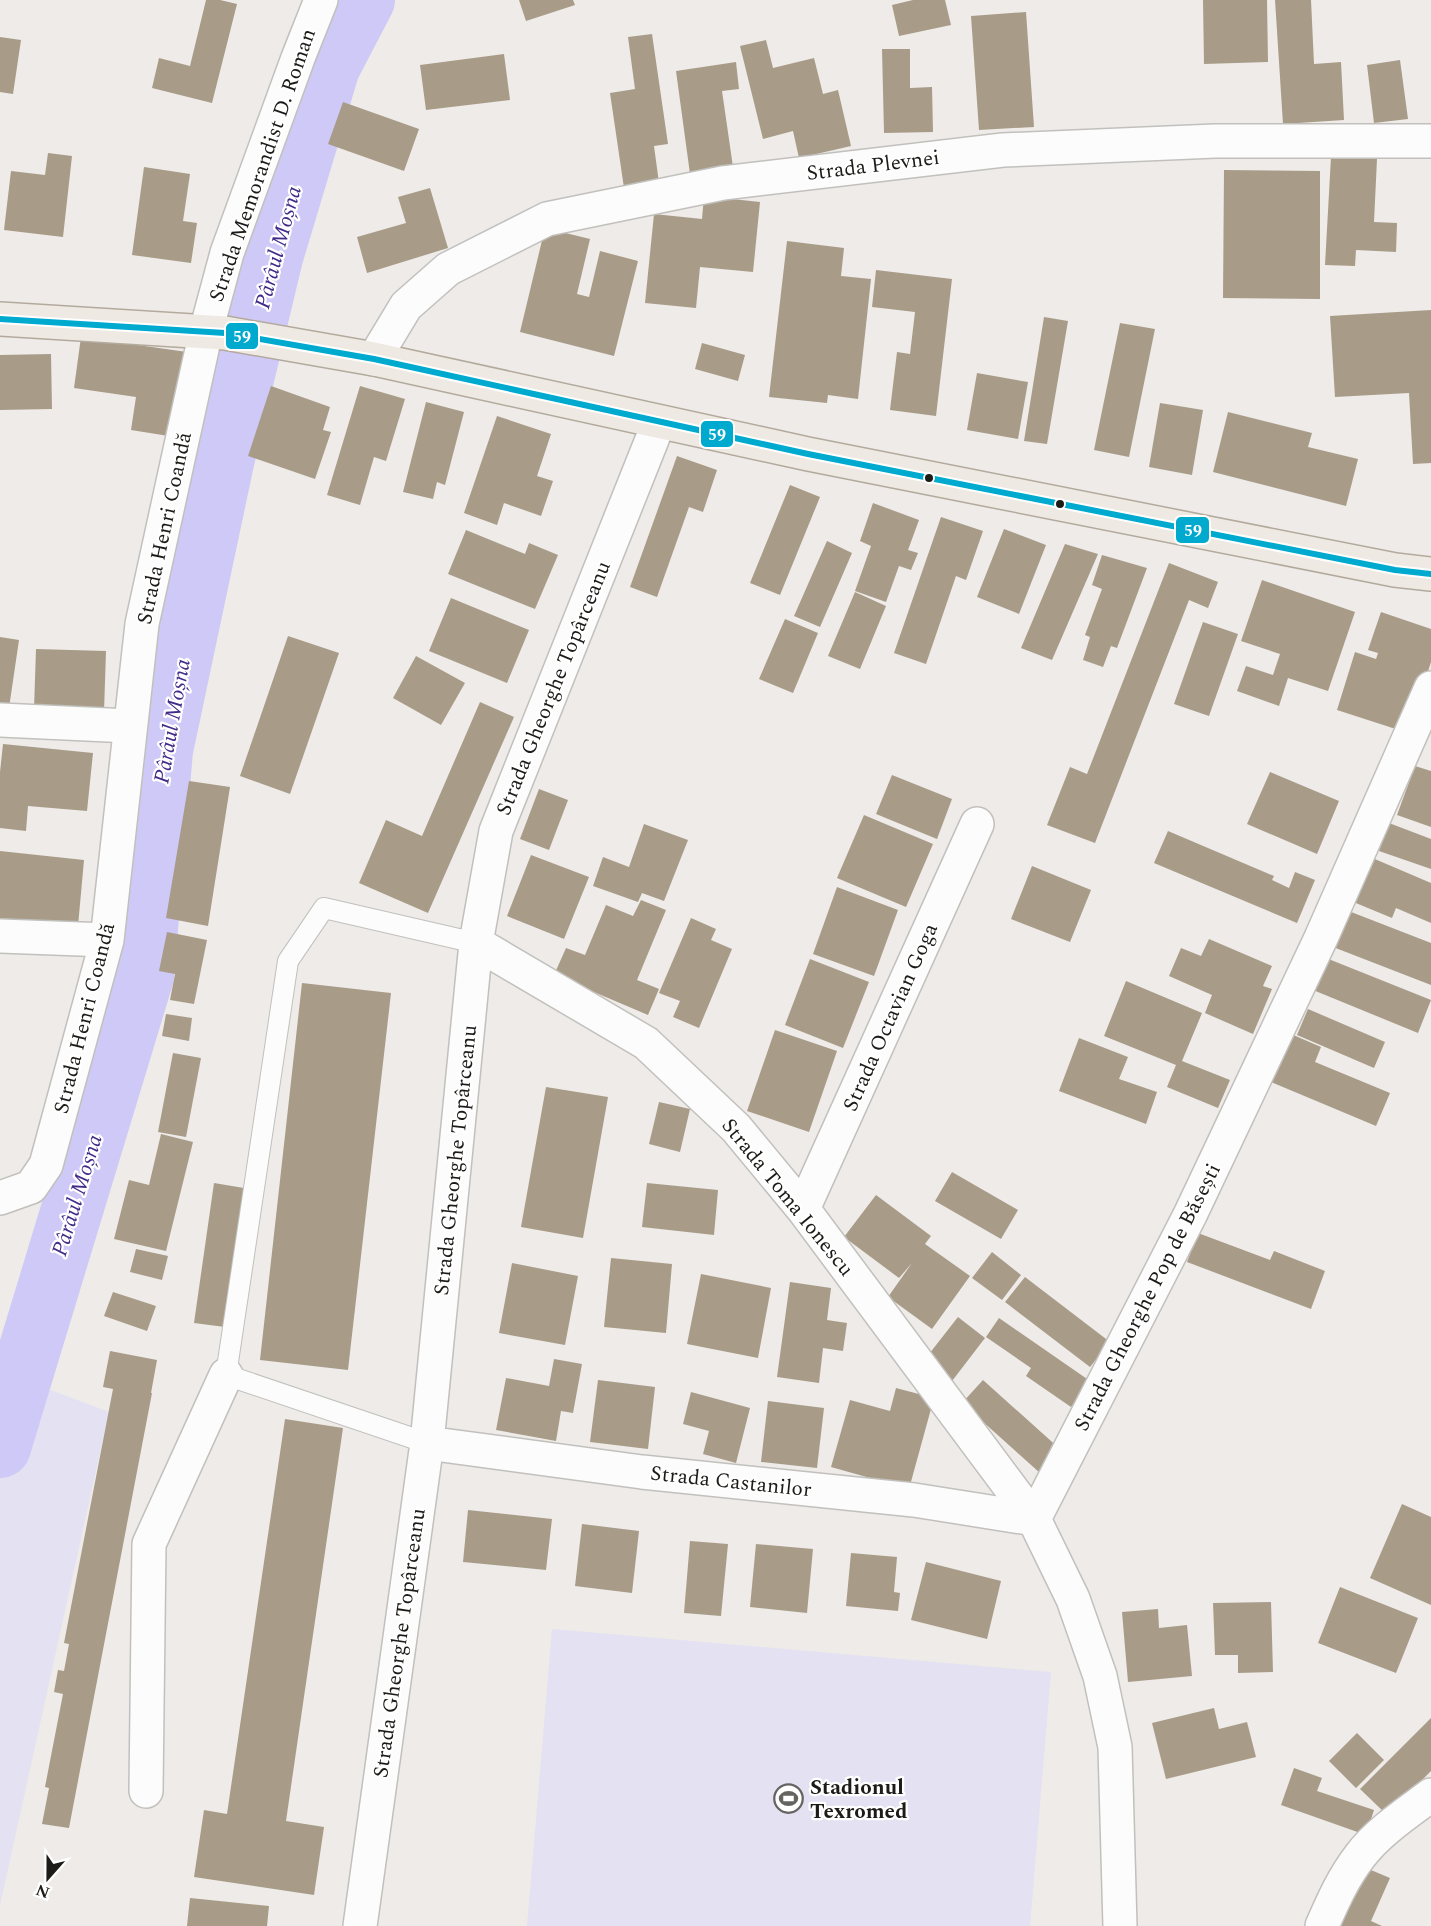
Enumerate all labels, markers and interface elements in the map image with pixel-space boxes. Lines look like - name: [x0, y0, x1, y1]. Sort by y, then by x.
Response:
- street label: Strada Memorandist D. Roman: [201, 24, 325, 306]
- street label: Strada Plevnei: [805, 142, 942, 190]
- water label: Pârâul Moșna: [246, 182, 311, 313]
- line badge: 59: [225, 322, 259, 350]
- text: 59: [233, 325, 251, 349]
- line badge: 59: [700, 420, 734, 448]
- text: 59: [708, 423, 726, 447]
- street label: Strada Henri Coandă: [129, 428, 201, 627]
- unlabelled marker: [923, 472, 935, 484]
- unlabelled marker: [1054, 498, 1066, 510]
- line badge: 59: [1175, 516, 1210, 544]
- text: 59: [1184, 519, 1202, 543]
- street label: Strada Gheorghe Topârceanu: [488, 556, 620, 820]
- water label: Pârâul Moșna: [145, 656, 200, 786]
- street label: Strada Octavian Goga: [835, 917, 947, 1117]
- street label: Strada Henri Coandă: [46, 919, 124, 1117]
- street label: Strada Gheorghe Topârceanu: [426, 1023, 486, 1297]
- street label: Strada Toma Ionescu: [713, 1111, 861, 1284]
- water label: Pârâul Moșna: [43, 1130, 112, 1261]
- street label: Strada Gheorghe Pop de Băsești: [1066, 1158, 1230, 1437]
- street label: Strada Castanilor: [649, 1458, 813, 1506]
- street label: Strada Gheorghe Topârceanu: [365, 1506, 435, 1780]
- place label: Stadionul Texromed: [810, 1772, 908, 1828]
- sports icon: Stadionul Texromed: [773, 1783, 805, 1815]
- north arrow: [18, 1848, 78, 1908]
- text: N: [33, 1878, 53, 1905]

